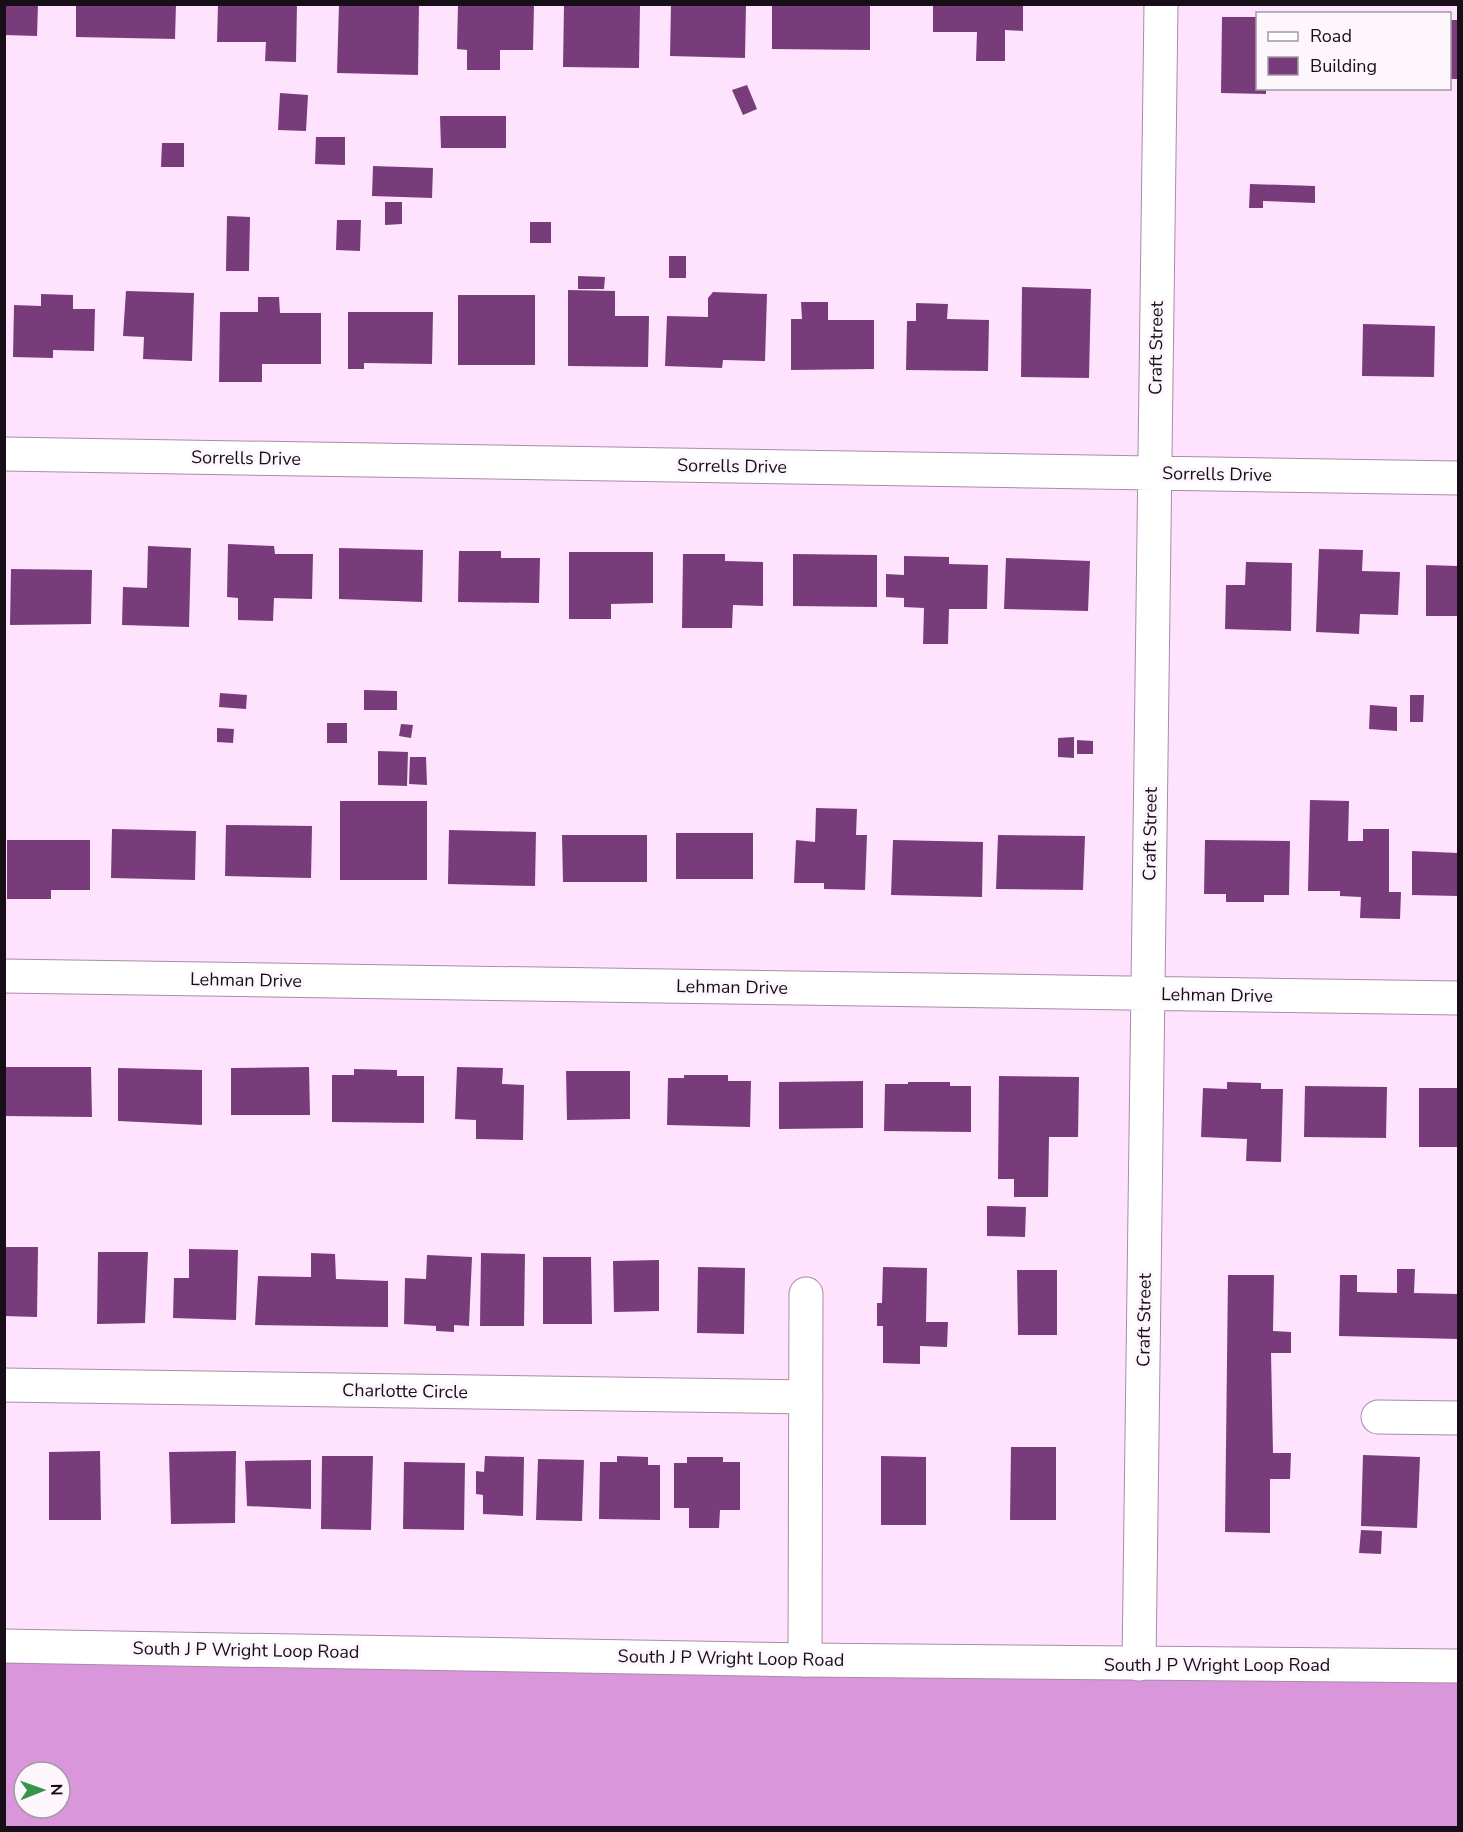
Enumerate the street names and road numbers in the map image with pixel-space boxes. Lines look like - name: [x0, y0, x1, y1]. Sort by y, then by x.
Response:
- street label: Craft Street: [1143, 300, 1169, 395]
- street label: Sorrells Drive: [191, 445, 301, 471]
- street label: Sorrells Drive: [677, 453, 787, 479]
- street label: Sorrells Drive: [1162, 461, 1272, 487]
- street label: Craft Street: [1137, 786, 1163, 881]
- street label: Lehman Drive: [190, 967, 302, 993]
- street label: Lehman Drive: [676, 974, 788, 1000]
- street label: Lehman Drive: [1161, 982, 1273, 1008]
- street label: Craft Street: [1131, 1272, 1157, 1367]
- street label: Charlotte Circle: [342, 1378, 468, 1404]
- street label: South J P Wright Loop Road: [132, 1636, 360, 1664]
- street label: South J P Wright Loop Road: [617, 1644, 845, 1672]
- street label: South J P Wright Loop Road: [1104, 1653, 1330, 1677]

